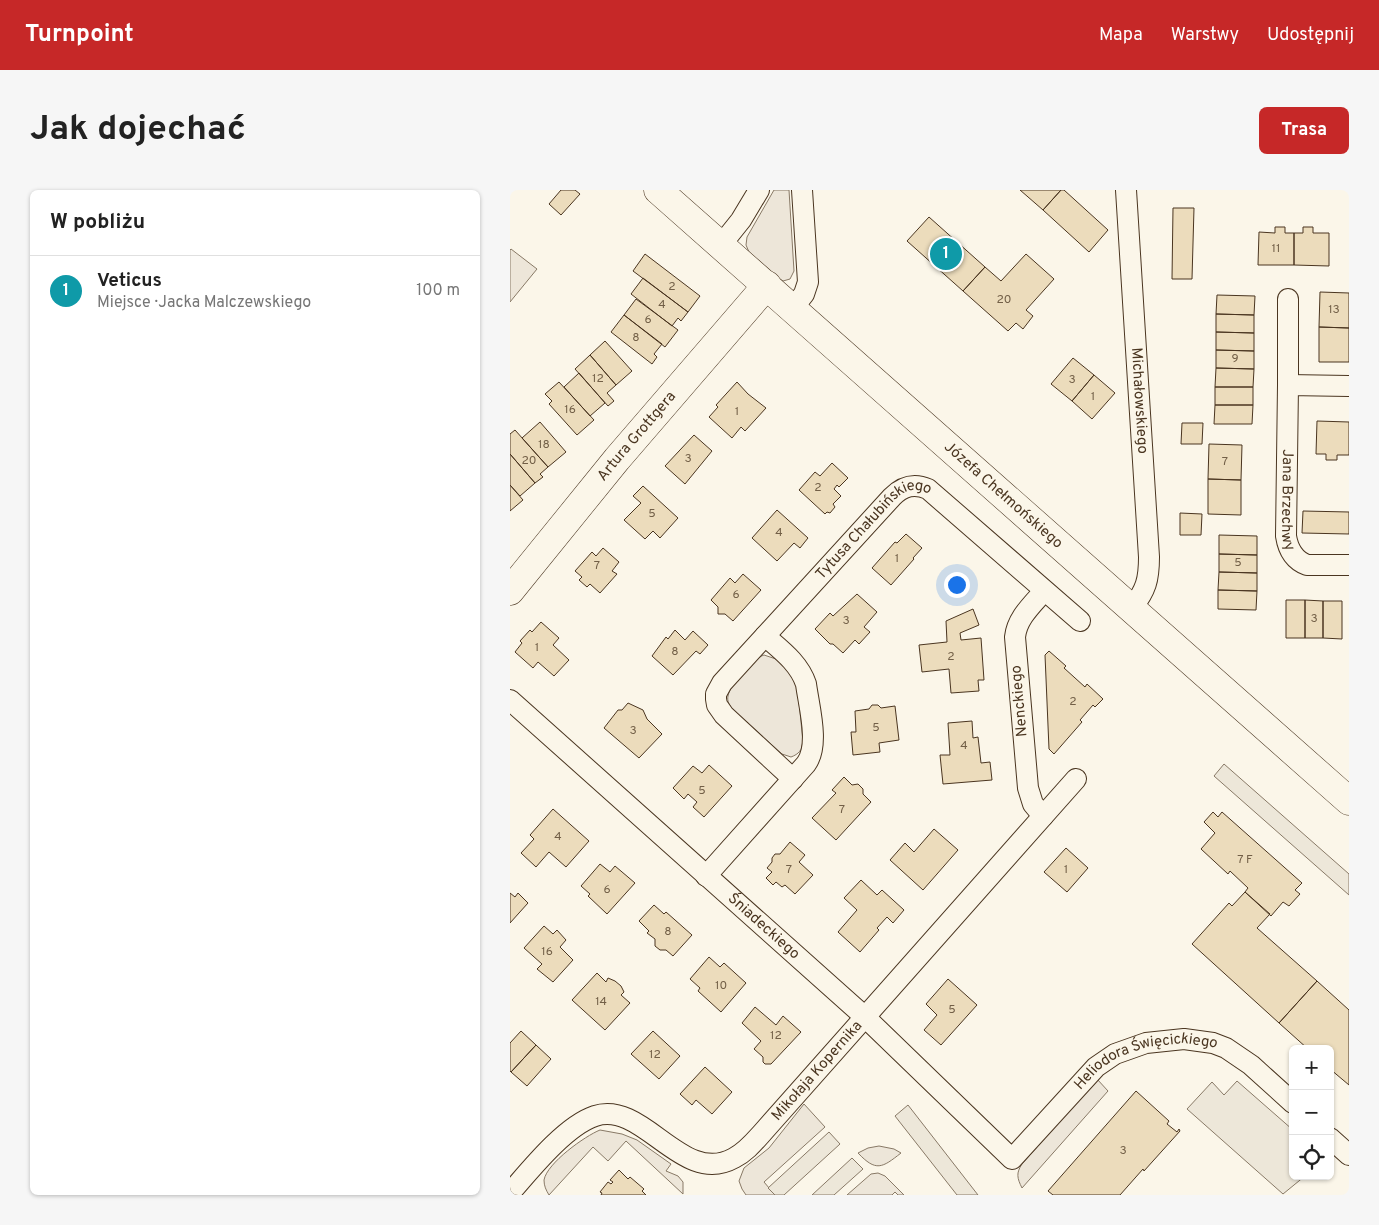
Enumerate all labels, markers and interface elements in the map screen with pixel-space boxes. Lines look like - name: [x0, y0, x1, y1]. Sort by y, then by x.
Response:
- text: Turnpoint: [25, 20, 134, 50]
- text: Mapa: [1099, 24, 1143, 47]
- text: Warstwy: [1171, 24, 1239, 47]
- text: Udostępnij: [1267, 24, 1354, 47]
- button: Trasa: [1259, 107, 1349, 154]
- text: Jak dojechać: [30, 108, 246, 152]
- text: W pobliżu: [50, 209, 145, 236]
- pin: 1: [930, 235, 962, 273]
- house number: 11: [1272, 241, 1280, 257]
- text: Veticus: [97, 269, 162, 293]
- house number: 2: [668, 279, 676, 295]
- text: 1: [63, 281, 69, 301]
- text: 100 m: [416, 281, 460, 301]
- house number: 20: [996, 292, 1012, 308]
- text: Miejsce · Jacka Malczewskiego: [97, 293, 311, 313]
- house number: 4: [658, 297, 666, 313]
- house number: 13: [1328, 302, 1340, 318]
- house number: 6: [644, 312, 652, 328]
- house number: 8: [632, 330, 640, 346]
- street label: Michałowskiego: [1126, 347, 1152, 454]
- house number: 9: [1231, 351, 1239, 367]
- house number: 12: [592, 371, 604, 387]
- house number: 3: [1068, 372, 1076, 388]
- street label: Artura Grottgera: [593, 388, 680, 485]
- house number: 1: [1091, 389, 1095, 405]
- house number: 16: [564, 402, 576, 418]
- house number: 1: [735, 404, 739, 420]
- house number: 18: [538, 437, 550, 453]
- street label: Józefa Chełmońskiego: [940, 438, 1067, 553]
- street label: Jana Brzechwy: [1276, 449, 1299, 554]
- house number: 3: [684, 451, 692, 467]
- house number: 20: [521, 453, 537, 469]
- house number: 7: [1222, 454, 1228, 470]
- street label: Tytusa Chałubińskiego: [812, 476, 934, 584]
- house number: 2: [814, 480, 822, 496]
- house number: 5: [648, 506, 656, 522]
- house number: 4: [775, 525, 783, 541]
- house number: 1: [895, 551, 899, 567]
- house number: 5: [1234, 555, 1242, 571]
- house number: 7: [594, 558, 600, 574]
- your location: [944, 572, 970, 598]
- house number: 6: [732, 587, 740, 603]
- house number: 3: [1310, 611, 1318, 627]
- house number: 3: [842, 613, 850, 629]
- house number: 1: [535, 640, 539, 656]
- house number: 8: [671, 644, 679, 660]
- house number: 2: [947, 649, 955, 665]
- street label: Nenckiego: [1007, 664, 1033, 738]
- house number: 2: [1069, 694, 1077, 710]
- house number: 5: [872, 720, 880, 736]
- house number: 3: [629, 723, 637, 739]
- house number: 4: [960, 738, 968, 754]
- house number: 5: [698, 783, 706, 799]
- house number: 7: [839, 802, 845, 818]
- house number: 4: [554, 829, 562, 845]
- house number: 7 F: [1237, 852, 1253, 868]
- house number: 7: [786, 862, 792, 878]
- house number: 1: [1064, 862, 1068, 878]
- house number: 6: [603, 882, 611, 898]
- street label: Śniadeckiego: [724, 888, 804, 964]
- house number: 8: [664, 924, 672, 940]
- house number: 16: [541, 944, 553, 960]
- house number: 10: [715, 978, 727, 994]
- house number: 14: [595, 994, 607, 1010]
- house number: 5: [948, 1002, 956, 1018]
- street label: Mikołaja Kopernika: [768, 1017, 867, 1125]
- house number: 12: [770, 1028, 782, 1044]
- street label: Heliodora Święcickiego: [1070, 1029, 1221, 1094]
- map controls: [1289, 1045, 1334, 1180]
- button: +: [1289, 1045, 1334, 1090]
- house number: 12: [649, 1047, 661, 1063]
- button: −: [1289, 1090, 1334, 1135]
- button: locate: [1289, 1135, 1334, 1180]
- house number: 3: [1119, 1143, 1127, 1159]

